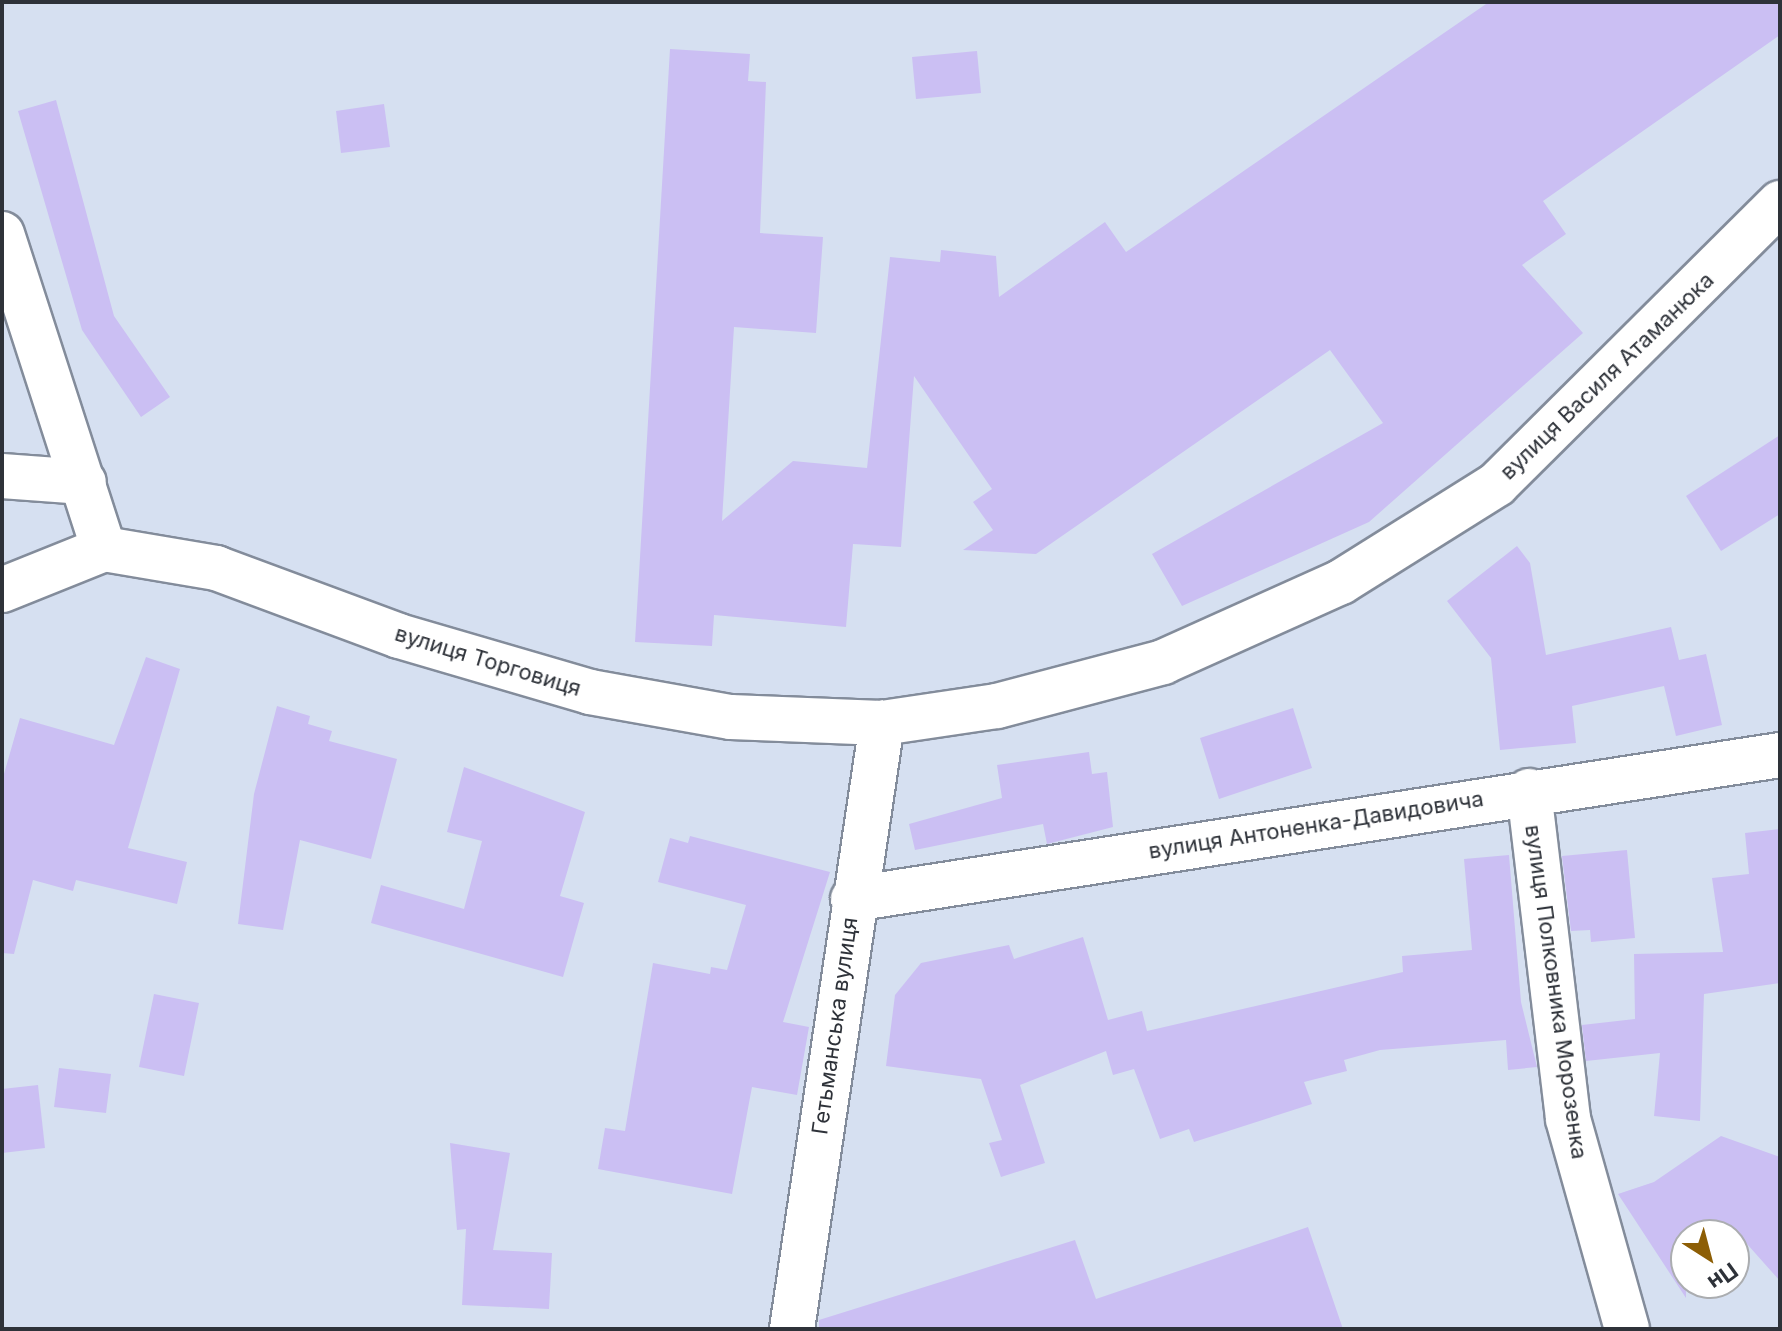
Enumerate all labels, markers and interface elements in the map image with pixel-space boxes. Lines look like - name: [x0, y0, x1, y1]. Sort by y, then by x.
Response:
- street label: вулиця Василя Атаманюка: [1495, 267, 1719, 485]
- street label: вулиця Торговиця: [392, 620, 584, 702]
- street label: вулиця Антоненка-Давидовича: [1147, 785, 1485, 865]
- street label: вулиця Полковника Морозенка: [1519, 823, 1593, 1161]
- street label: Гетьманська вулиця: [807, 916, 863, 1136]
- north arrow: [1670, 1219, 1750, 1299]
- text: Пн: [1703, 1257, 1743, 1296]

